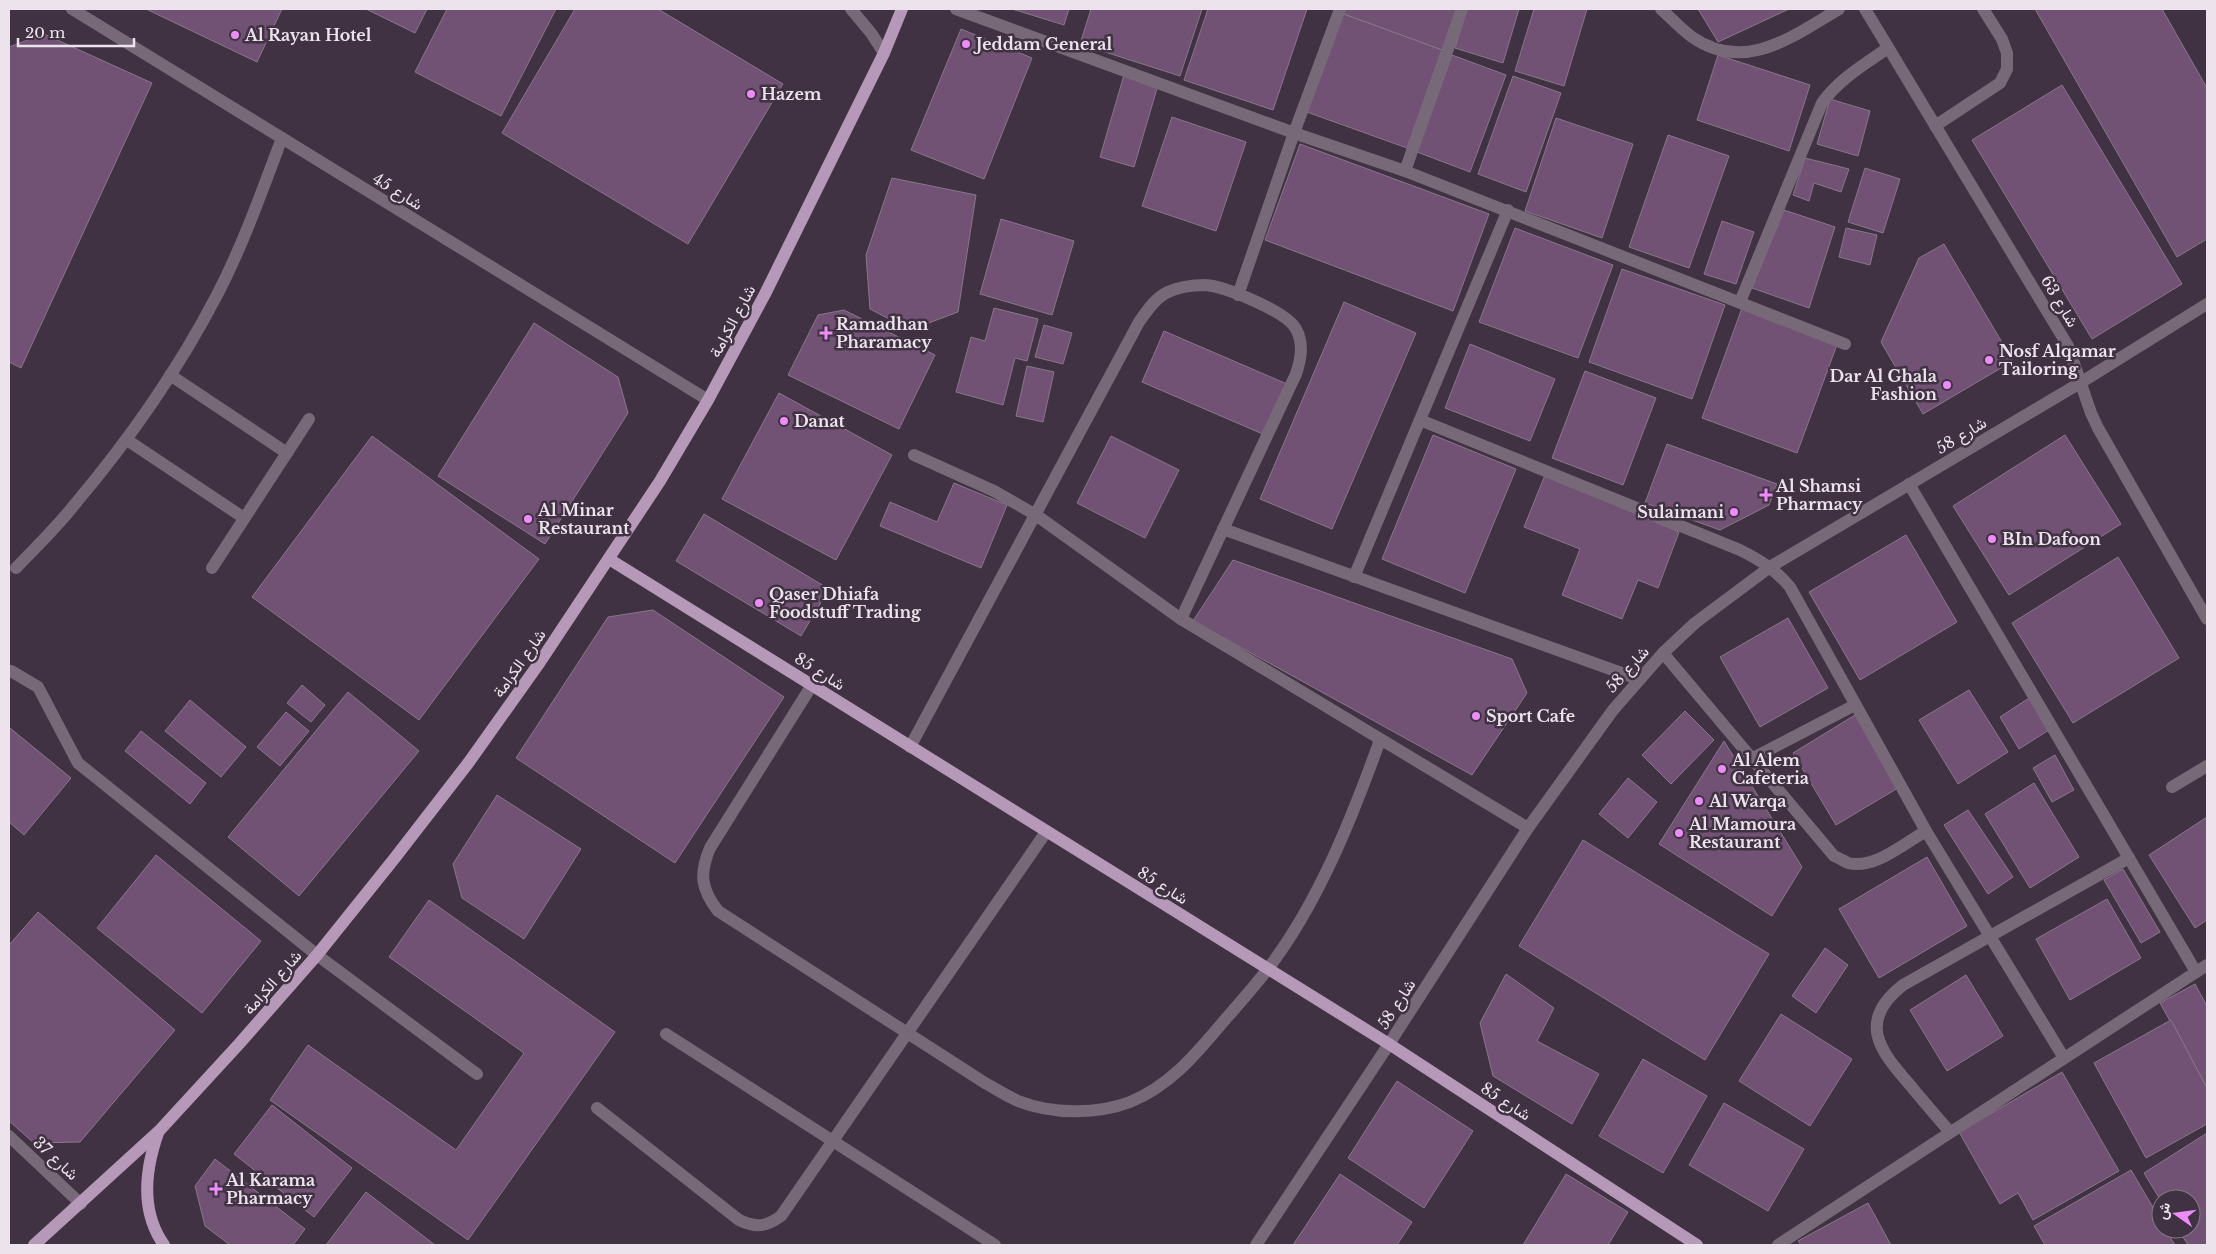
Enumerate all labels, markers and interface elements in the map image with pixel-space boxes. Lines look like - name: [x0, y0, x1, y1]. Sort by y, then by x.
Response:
- scale bar: [18, 15, 134, 47]
- text: 20 m: [25, 23, 65, 42]
- place label: Al Rayan Hotel: [244, 25, 372, 45]
- marker: Al Rayan Hotel: [229, 29, 241, 41]
- place label: Jeddam General: [973, 34, 1112, 54]
- marker: Jeddam General: [960, 38, 972, 50]
- place label: Hazem: [761, 84, 822, 104]
- marker: Hazem: [745, 88, 757, 100]
- street label: شارع 45: [368, 168, 427, 216]
- street label: شارع 63: [2035, 271, 2083, 332]
- street label: شارع الكرامة: [705, 281, 761, 361]
- place label: Ramadhan Pharamacy: [836, 314, 932, 352]
- marker: Ramadhan Pharamacy: [820, 327, 832, 339]
- place label: Nosf Alqamar Tailoring: [1999, 341, 2116, 379]
- marker: Nosf Alqamar Tailoring: [1983, 354, 1995, 366]
- place label: Dar Al Ghala Fashion: [1830, 366, 1937, 404]
- marker: Dar Al Ghala Fashion: [1941, 379, 1953, 391]
- place label: Danat: [794, 411, 846, 431]
- street label: شارع 58: [1932, 412, 1991, 460]
- marker: Danat: [778, 415, 790, 427]
- place label: Al Shamsi Pharmacy: [1775, 476, 1863, 514]
- marker: Al Shamsi Pharmacy: [1760, 489, 1772, 501]
- place label: Al Minar Restaurant: [537, 500, 630, 538]
- place label: Sulaimani: [1637, 502, 1724, 522]
- marker: Sulaimani: [1728, 506, 1740, 518]
- marker: Al Minar Restaurant: [522, 513, 534, 525]
- place label: BIn Dafoon: [2002, 529, 2101, 549]
- marker: BIn Dafoon: [1986, 533, 1998, 545]
- place label: Qaser Dhiafa Foodstuff Trading: [769, 584, 922, 622]
- marker: Qaser Dhiafa Foodstuff Trading: [753, 597, 765, 609]
- street label: شارع الكرامة: [488, 625, 551, 702]
- street label: شارع 58: [1601, 642, 1655, 698]
- street label: شارع 85: [790, 648, 849, 696]
- place label: Sport Cafe: [1486, 706, 1575, 726]
- marker: Sport Cafe: [1470, 710, 1482, 722]
- place label: Al Alem Cafeteria: [1731, 750, 1809, 788]
- marker: Al Alem Cafeteria: [1716, 763, 1728, 775]
- place label: Al Warqa: [1708, 791, 1787, 811]
- marker: Al Warqa: [1693, 795, 1705, 807]
- place label: Al Mamoura Restaurant: [1688, 814, 1796, 852]
- marker: Al Mamoura Restaurant: [1673, 827, 1685, 839]
- street label: شارع 85: [1133, 862, 1192, 910]
- street label: شارع الكرامة: [239, 946, 307, 1020]
- street label: شارع 58: [1372, 975, 1421, 1034]
- street label: شارع 85: [1476, 1077, 1535, 1126]
- street label: شارع 37: [28, 1132, 83, 1185]
- place label: Al Karama Pharmacy: [225, 1170, 315, 1208]
- marker: Al Karama Pharmacy: [210, 1183, 222, 1195]
- north arrow: [2151, 1189, 2201, 1239]
- text: ش: [2153, 1200, 2174, 1221]

